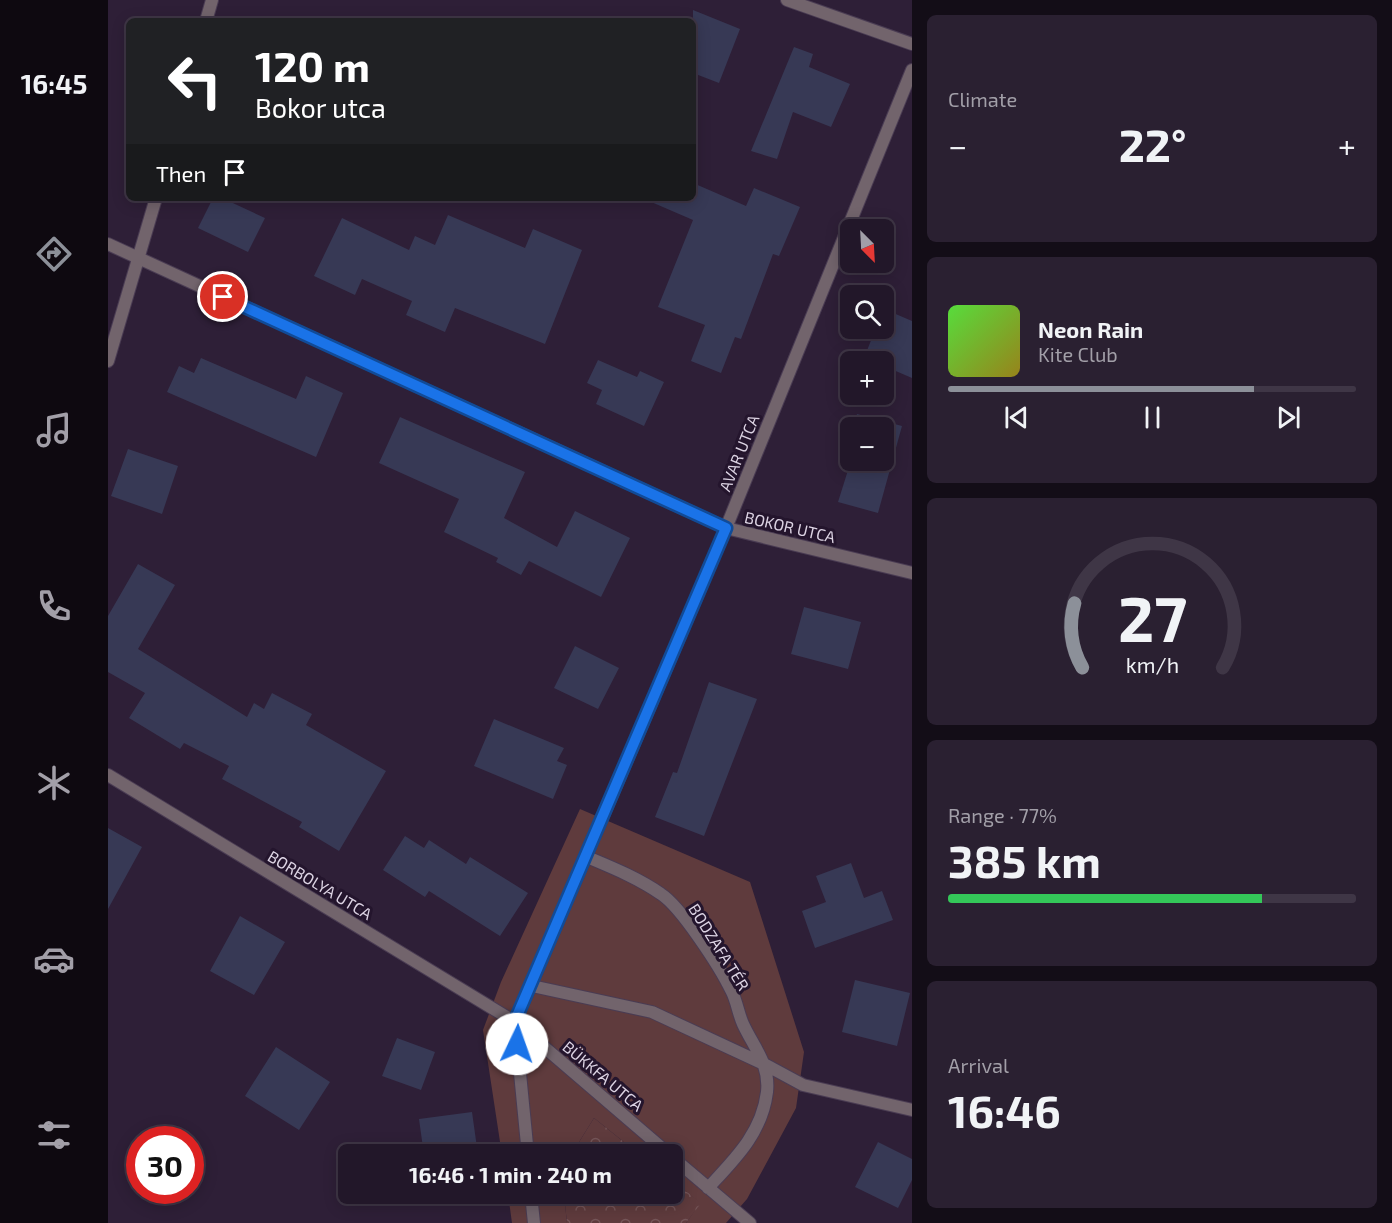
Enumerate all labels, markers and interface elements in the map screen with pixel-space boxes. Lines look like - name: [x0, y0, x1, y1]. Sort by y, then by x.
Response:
- text: 120 m: [255, 40, 370, 90]
- icon: left: [156, 42, 234, 120]
- text: 16:45: [21, 67, 87, 99]
- text: Climate: [948, 87, 1017, 111]
- text: Bokor utca: [255, 91, 386, 123]
- text: 22°: [1119, 117, 1186, 171]
- text: −: [948, 125, 967, 165]
- text: +: [1338, 125, 1356, 165]
- icon: arrive: [218, 156, 251, 189]
- text: Then: [156, 160, 206, 186]
- north arrow: [840, 219, 894, 273]
- map controls: [840, 219, 894, 471]
- icon: directions: [33, 233, 75, 275]
- pin: [197, 271, 248, 322]
- icon: arrive: [206, 280, 239, 313]
- button: search: [840, 285, 894, 339]
- text: Neon Rain: [1038, 316, 1143, 342]
- text: Kite Club: [1038, 342, 1118, 366]
- button: +: [840, 351, 894, 405]
- icon: previous: [1000, 401, 1033, 434]
- icon: pause: [1136, 401, 1169, 434]
- icon: next: [1272, 401, 1305, 434]
- icon: music: [33, 409, 75, 451]
- street label: AVAR UTCA: [715, 412, 762, 494]
- button: −: [840, 417, 894, 471]
- street label: BOKOR UTCA: [743, 507, 837, 546]
- text: 27: [1117, 581, 1187, 656]
- icon: phone: [33, 585, 75, 627]
- text: km/h: [1125, 653, 1179, 678]
- icon: climate: [33, 762, 75, 804]
- text: Range · 77%: [948, 803, 1057, 827]
- text: 385 km: [948, 833, 1101, 887]
- street label: BORBOLYA UTCA: [265, 846, 376, 923]
- street label: BODZAFA TÉR: [685, 900, 754, 994]
- icon: car: [33, 938, 75, 980]
- position arrow: [485, 1012, 549, 1076]
- street label: BÜKKFA UTCA: [559, 1036, 647, 1115]
- text: Arrival: [948, 1053, 1009, 1077]
- text: 16:46: [948, 1083, 1061, 1137]
- icon: filters: [33, 1114, 75, 1156]
- speed limit sign: 30: [126, 1126, 204, 1204]
- text: 16:46 · 1 min · 240 m: [409, 1161, 612, 1187]

